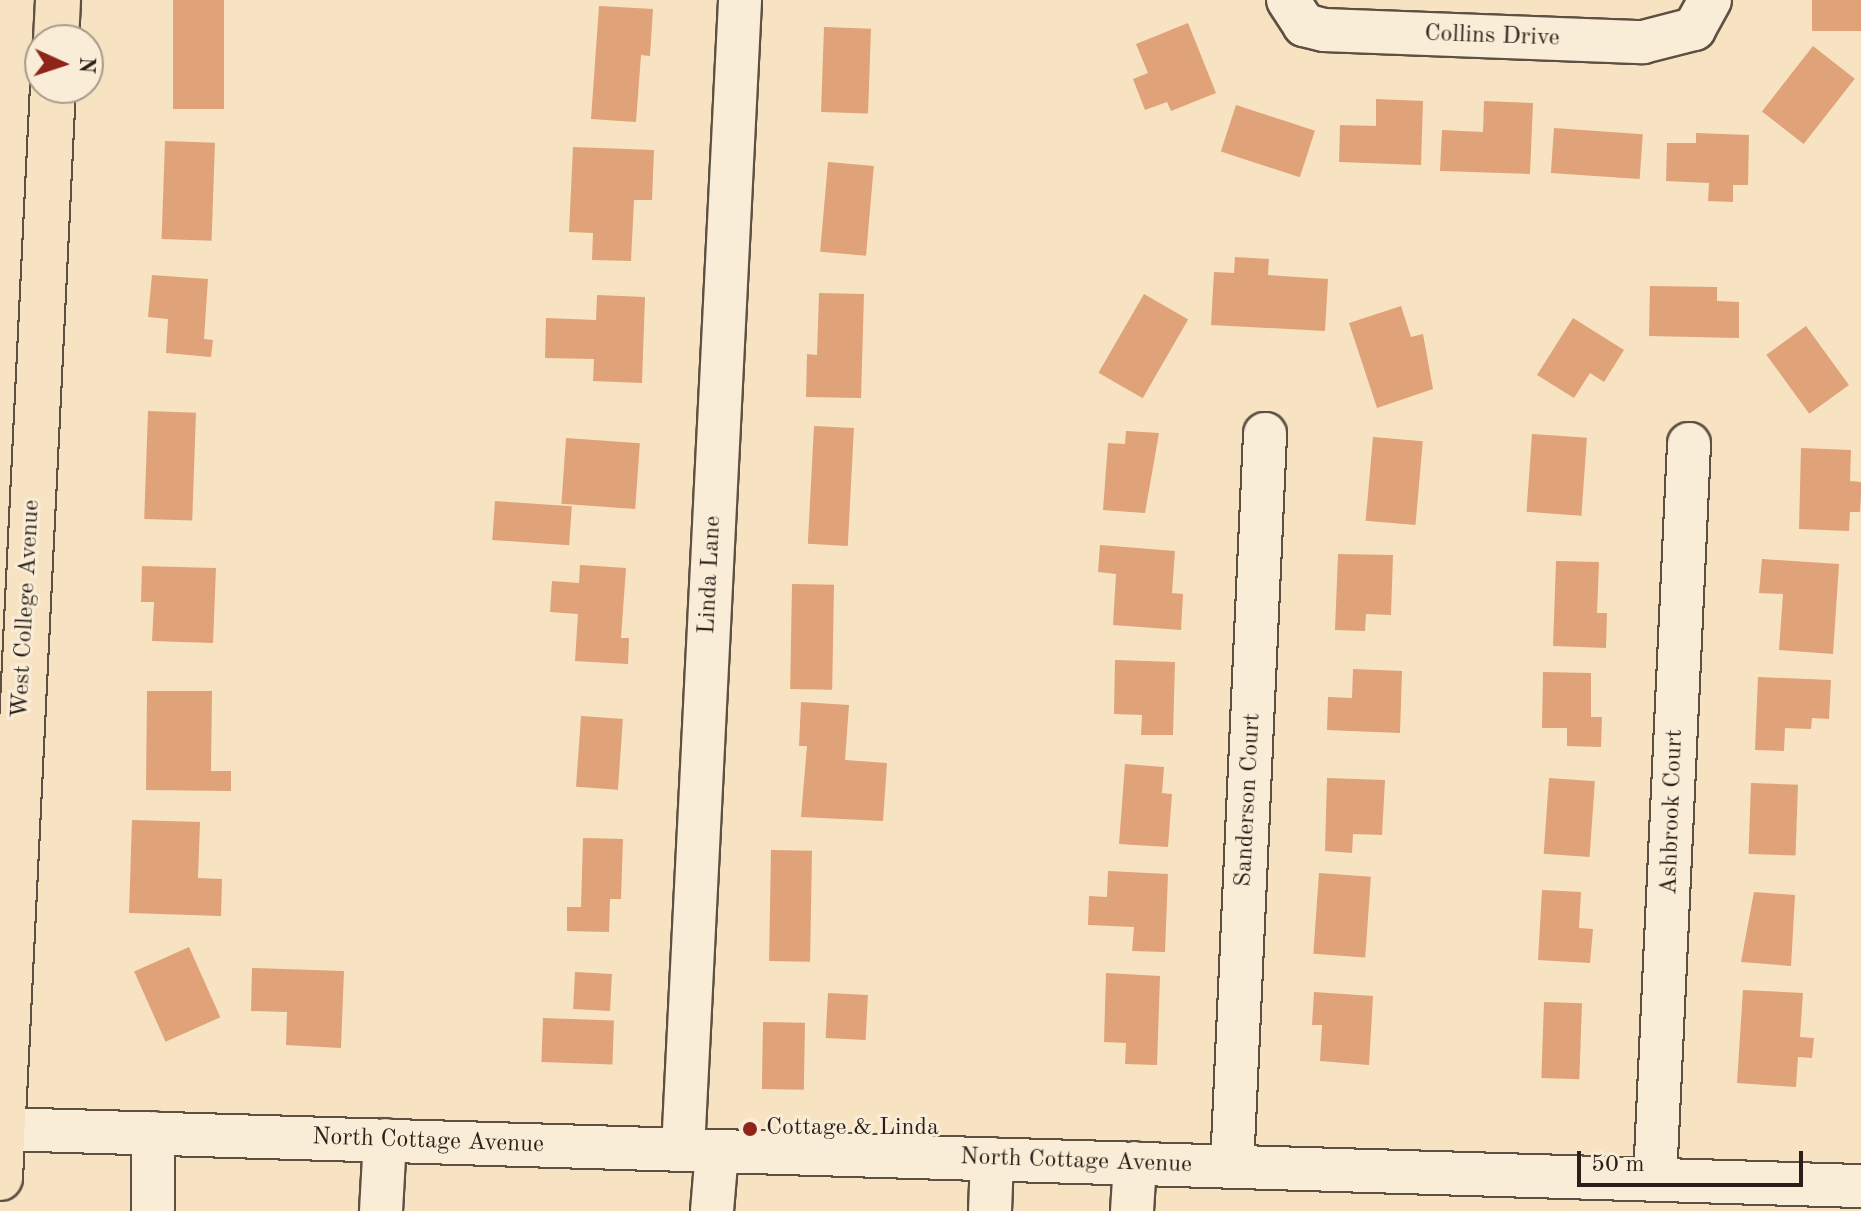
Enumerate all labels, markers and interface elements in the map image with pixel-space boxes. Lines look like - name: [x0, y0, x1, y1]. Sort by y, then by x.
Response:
- street label: Collins Drive: [1424, 20, 1560, 54]
- north arrow: [24, 24, 104, 104]
- text: N: [75, 56, 97, 74]
- street label: West College Avenue: [7, 499, 47, 719]
- street label: Linda Lane: [694, 515, 728, 635]
- street label: Sanderson Court: [1230, 712, 1268, 888]
- street label: Ashbrook Court: [1656, 729, 1690, 895]
- place label: Cottage & Linda: [766, 1115, 939, 1143]
- marker: Cottage & Linda: [741, 1120, 759, 1138]
- street label: North Cottage Avenue: [312, 1124, 544, 1160]
- scale bar: [1581, 1135, 1807, 1185]
- street label: North Cottage Avenue: [960, 1144, 1192, 1180]
- text: 50 m: [1591, 1153, 1645, 1177]

